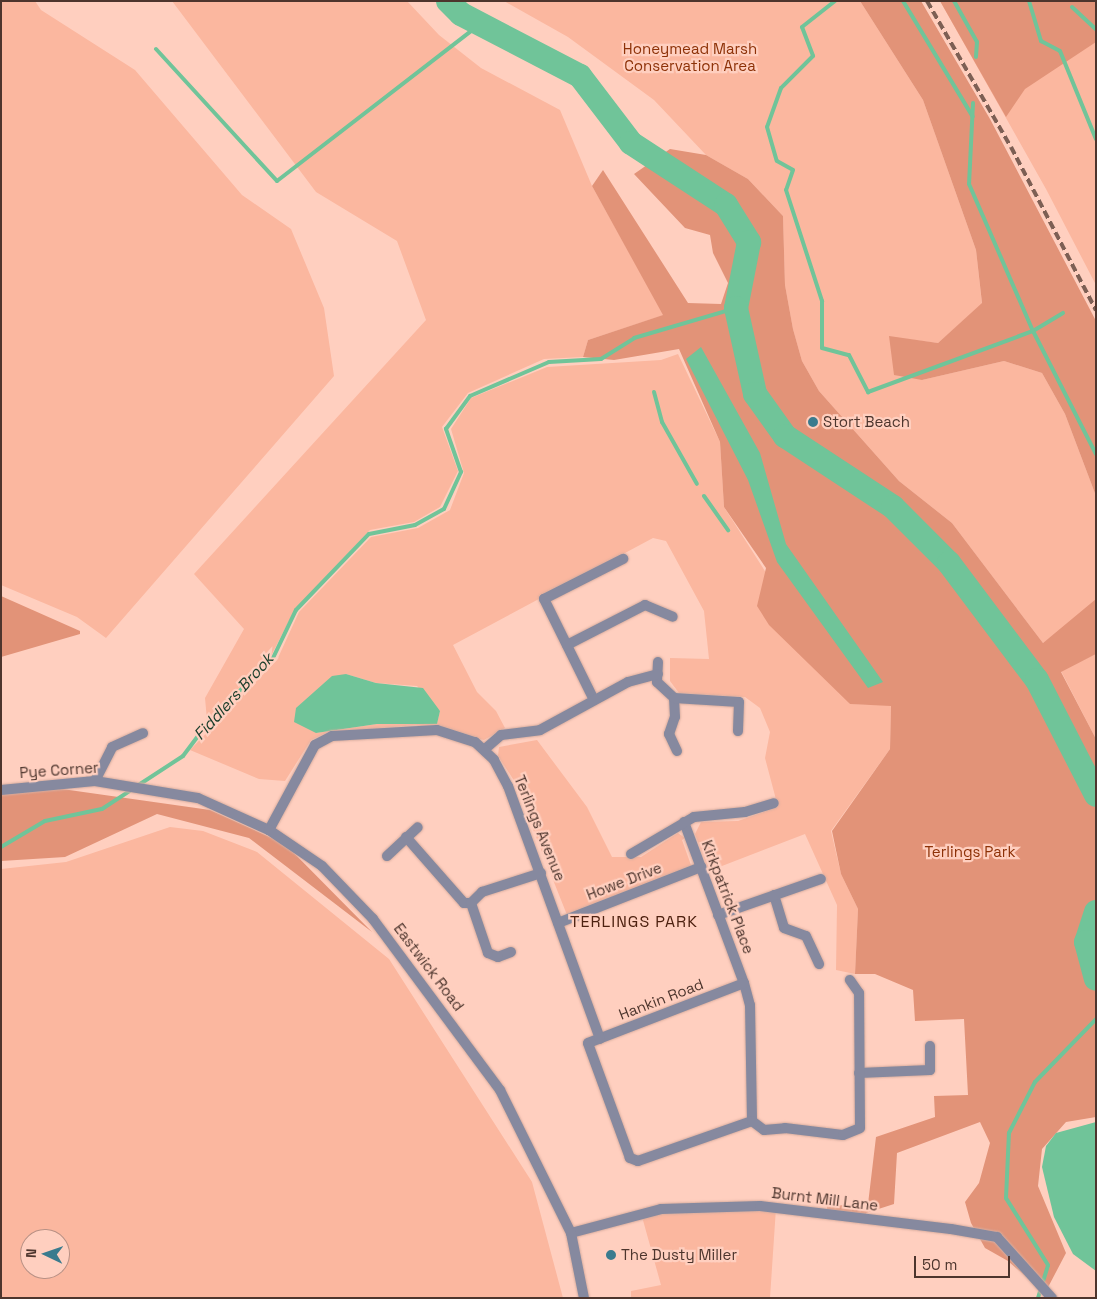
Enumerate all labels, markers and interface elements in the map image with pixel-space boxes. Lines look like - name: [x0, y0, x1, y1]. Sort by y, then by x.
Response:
- park label: Honeymead Marsh Conservation Area: [623, 39, 757, 74]
- place label: Stort Beach: [823, 413, 910, 431]
- marker: Stort Beach: [807, 416, 819, 428]
- water label: Fiddlers Brook: [190, 650, 278, 744]
- street label: Pye Corner: [19, 758, 99, 782]
- street label: Terlings Avenue: [511, 772, 569, 884]
- street label: Kirkpatrick Place: [698, 838, 758, 956]
- park label: Terlings Park: [925, 843, 1015, 861]
- street label: Howe Drive: [584, 858, 664, 904]
- district label: TERLINGS PARK: [568, 912, 700, 932]
- street label: Eastwick Road: [390, 920, 468, 1014]
- street label: Hankin Road: [616, 975, 706, 1023]
- street label: Burnt Mill Lane: [771, 1184, 879, 1214]
- north arrow: [20, 1229, 70, 1279]
- place label: The Dusty Miller: [621, 1246, 737, 1264]
- scale bar: [917, 1246, 1013, 1278]
- text: N: [22, 1248, 40, 1258]
- marker: The Dusty Miller: [605, 1249, 617, 1261]
- text: 50 m: [922, 1255, 957, 1274]

